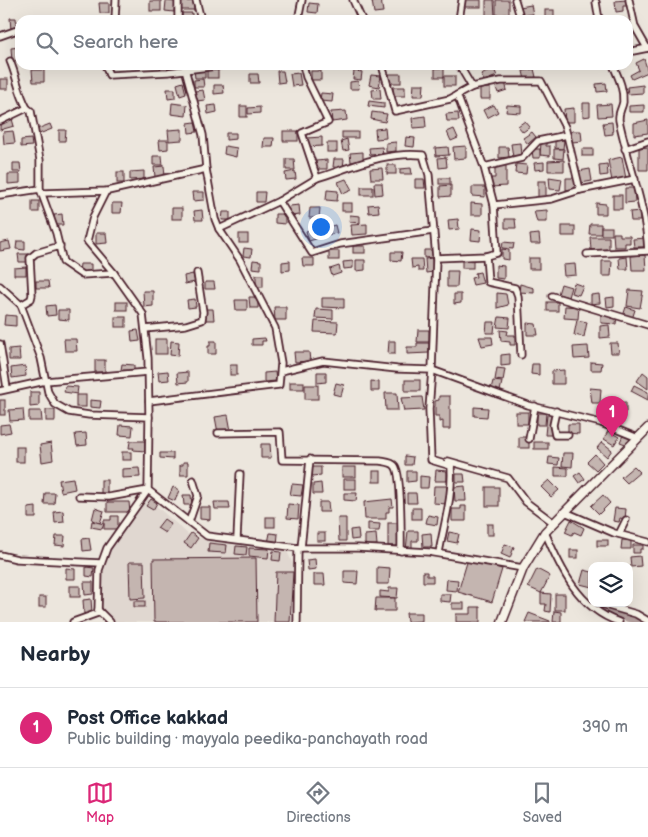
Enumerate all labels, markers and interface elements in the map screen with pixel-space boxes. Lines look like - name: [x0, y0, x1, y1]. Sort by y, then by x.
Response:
- search box: [15, 15, 633, 70]
- icon: search: [33, 29, 61, 57]
- text: Search here: [73, 31, 178, 54]
- your location: [308, 214, 334, 240]
- pin: 1: [596, 396, 628, 437]
- map controls: [588, 562, 633, 607]
- button: layers: [588, 562, 633, 607]
- text: Nearby: [20, 642, 90, 667]
- text: Post Office kakkad: [67, 707, 228, 730]
- text: 1: [33, 718, 39, 737]
- text: 390 m: [582, 718, 628, 737]
- text: Public building · mayyala peedika-panchayath road: [67, 730, 428, 749]
- tab: Map: [86, 779, 114, 826]
- tab: Directions: [286, 779, 351, 826]
- tab: Saved: [523, 779, 562, 826]

